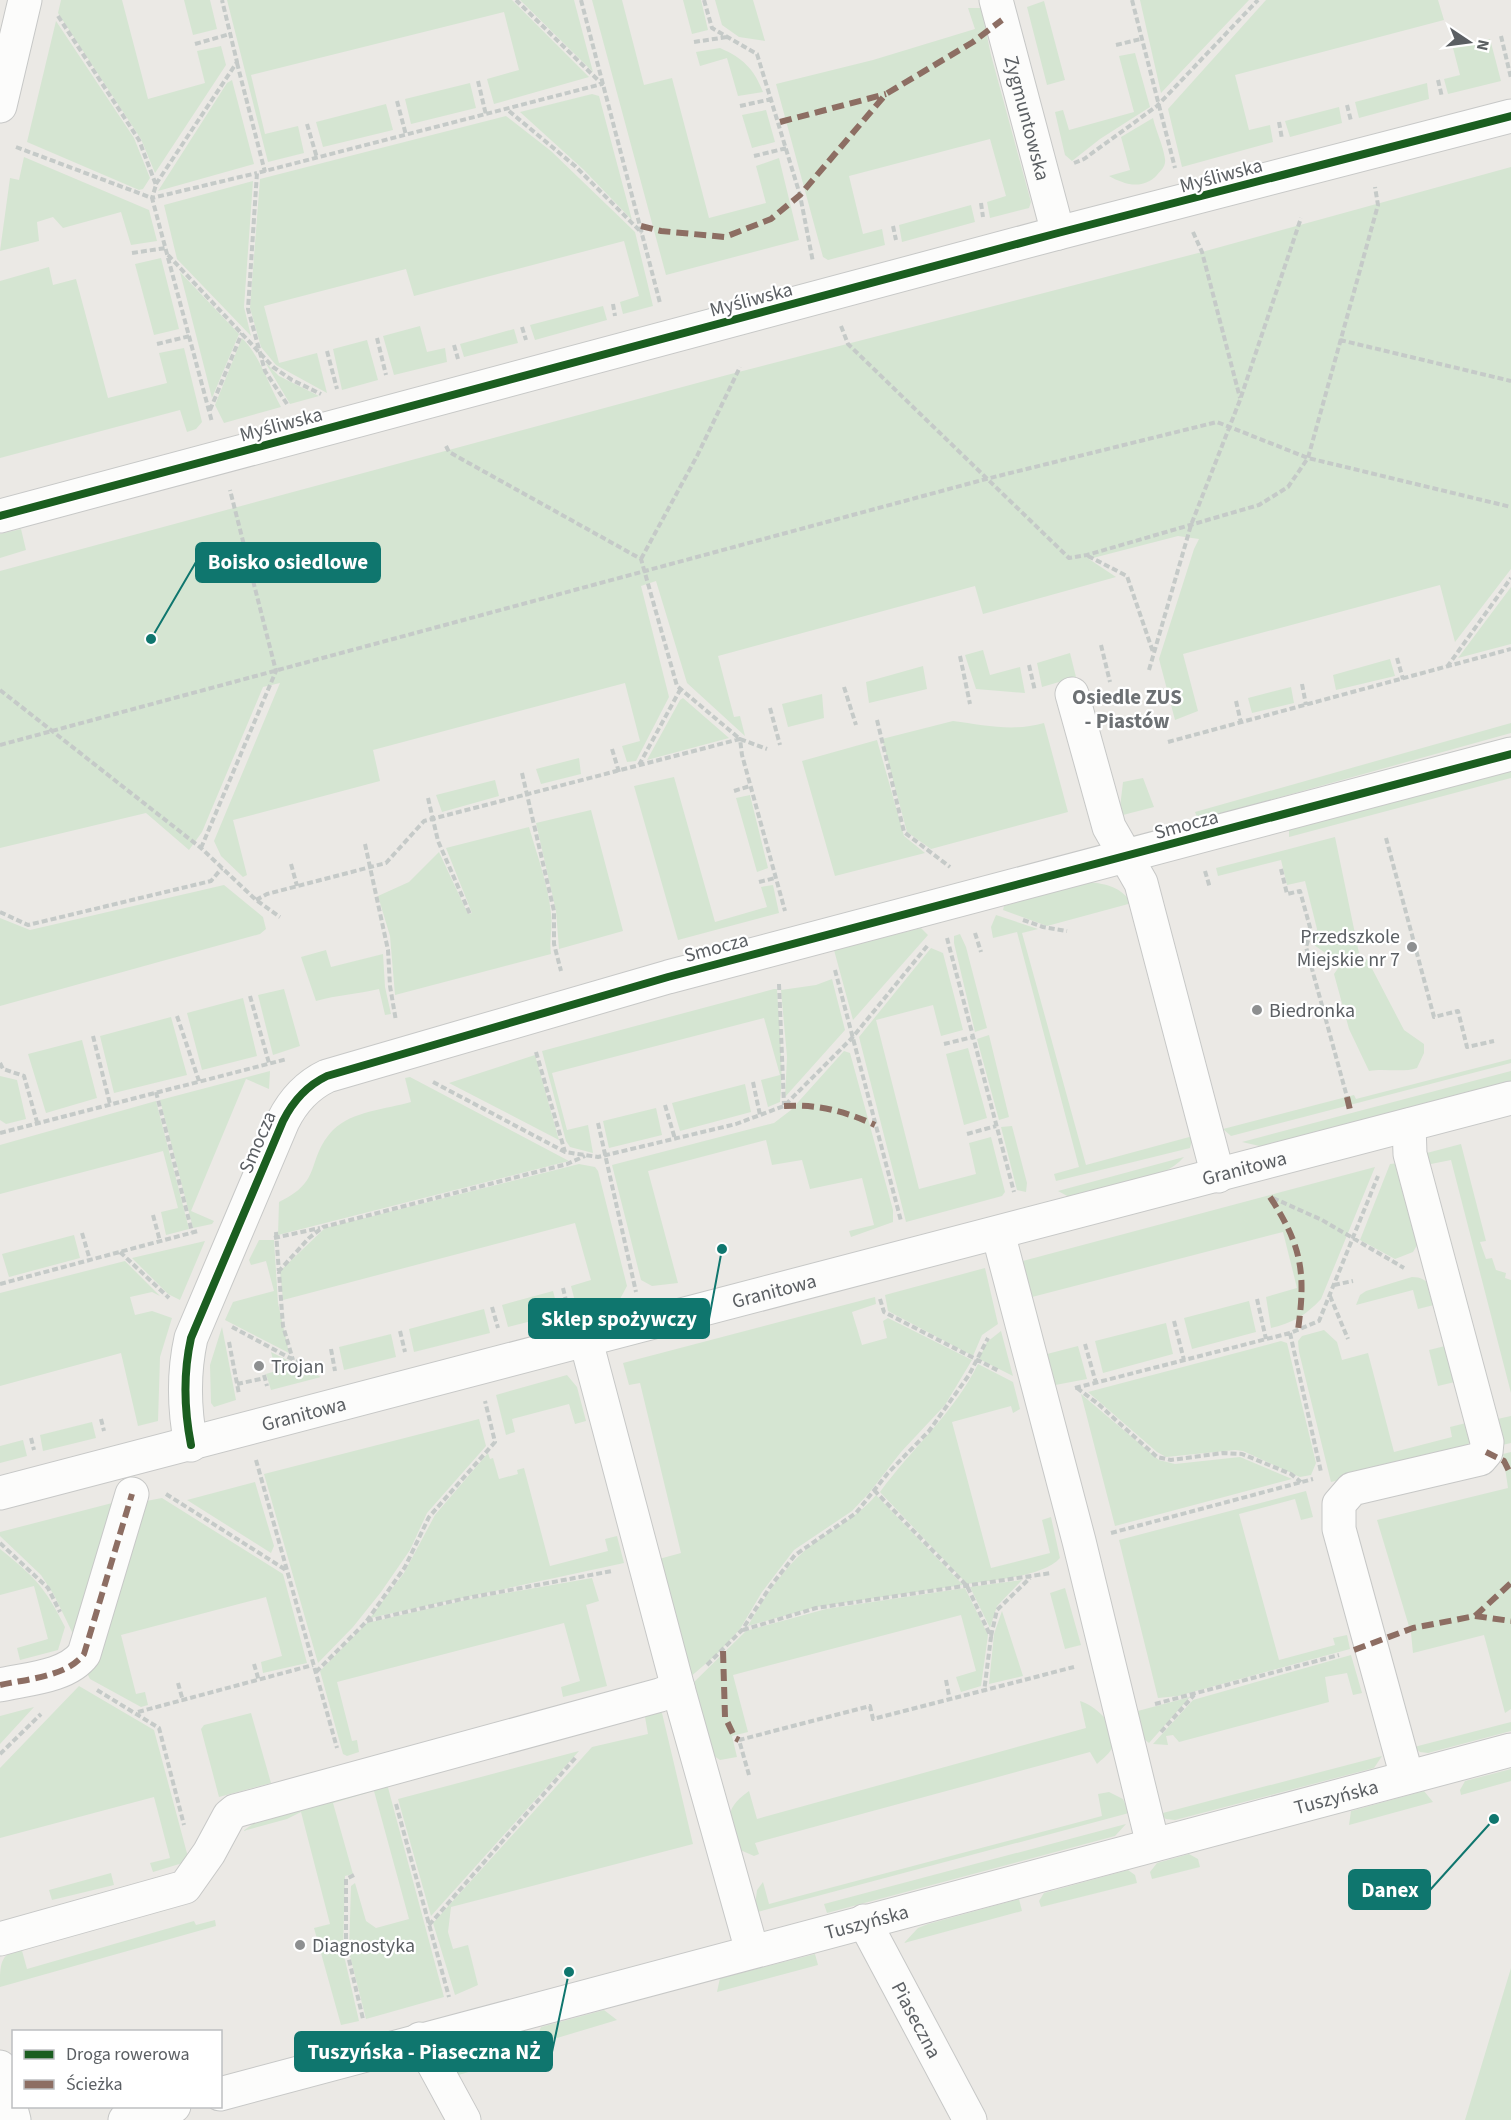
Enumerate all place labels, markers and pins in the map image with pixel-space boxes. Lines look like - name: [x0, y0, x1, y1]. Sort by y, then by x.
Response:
- callout: Boisko osiedlowe: [196, 543, 380, 582]
- place label: Przedszkole Miejskie nr 7: [1297, 923, 1400, 974]
- marker: Przedszkole Miejskie nr 7: [1405, 940, 1419, 954]
- place label: Biedronka: [1269, 997, 1355, 1025]
- marker: Biedronka: [1250, 1003, 1264, 1017]
- callout: Sklep spożywczy: [529, 1299, 709, 1338]
- place label: Trojan: [271, 1353, 324, 1381]
- marker: Trojan: [252, 1359, 266, 1373]
- callout: Danex: [1349, 1870, 1430, 1909]
- place label: Diagnostyka: [312, 1932, 415, 1960]
- marker: Diagnostyka: [293, 1938, 307, 1952]
- callout: Tuszyńska - Piaseczna NŻ: [295, 2032, 552, 2071]

